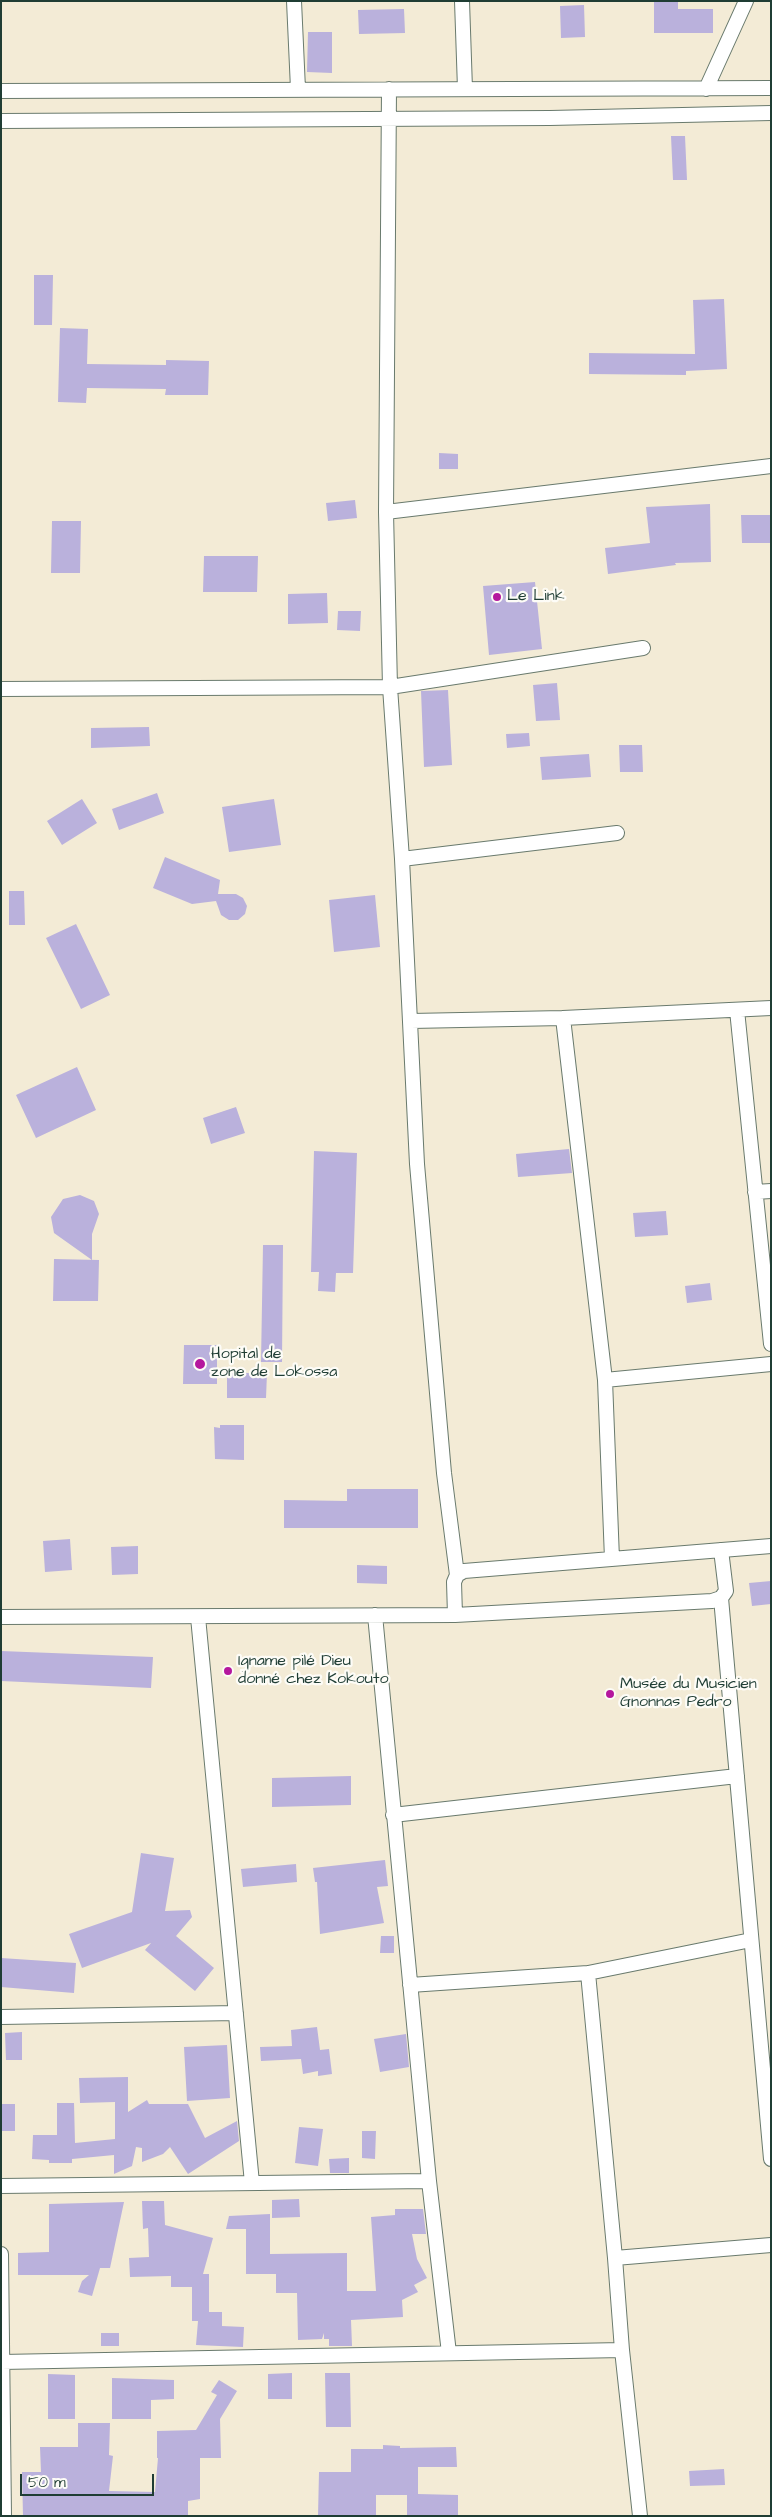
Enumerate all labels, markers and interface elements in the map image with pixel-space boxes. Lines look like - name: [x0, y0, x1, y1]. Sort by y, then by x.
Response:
- place label: Le Link: [507, 587, 564, 607]
- marker: Le Link: [491, 591, 503, 603]
- place label: Hopital de zone de Lokossa: [211, 1345, 337, 1383]
- marker: Hopital de zone de Lokossa: [193, 1357, 207, 1371]
- place label: Igname pilé Dieu donné chez Kokouto: [238, 1652, 388, 1690]
- marker: Igname pilé Dieu donné chez Kokouto: [222, 1665, 234, 1677]
- place label: Musée du Musicien Gnonnas Pedro: [620, 1675, 757, 1713]
- marker: Musée du Musicien Gnonnas Pedro: [604, 1688, 616, 1700]
- scale bar: [22, 2464, 156, 2496]
- text: 50 m: [28, 2472, 66, 2493]

